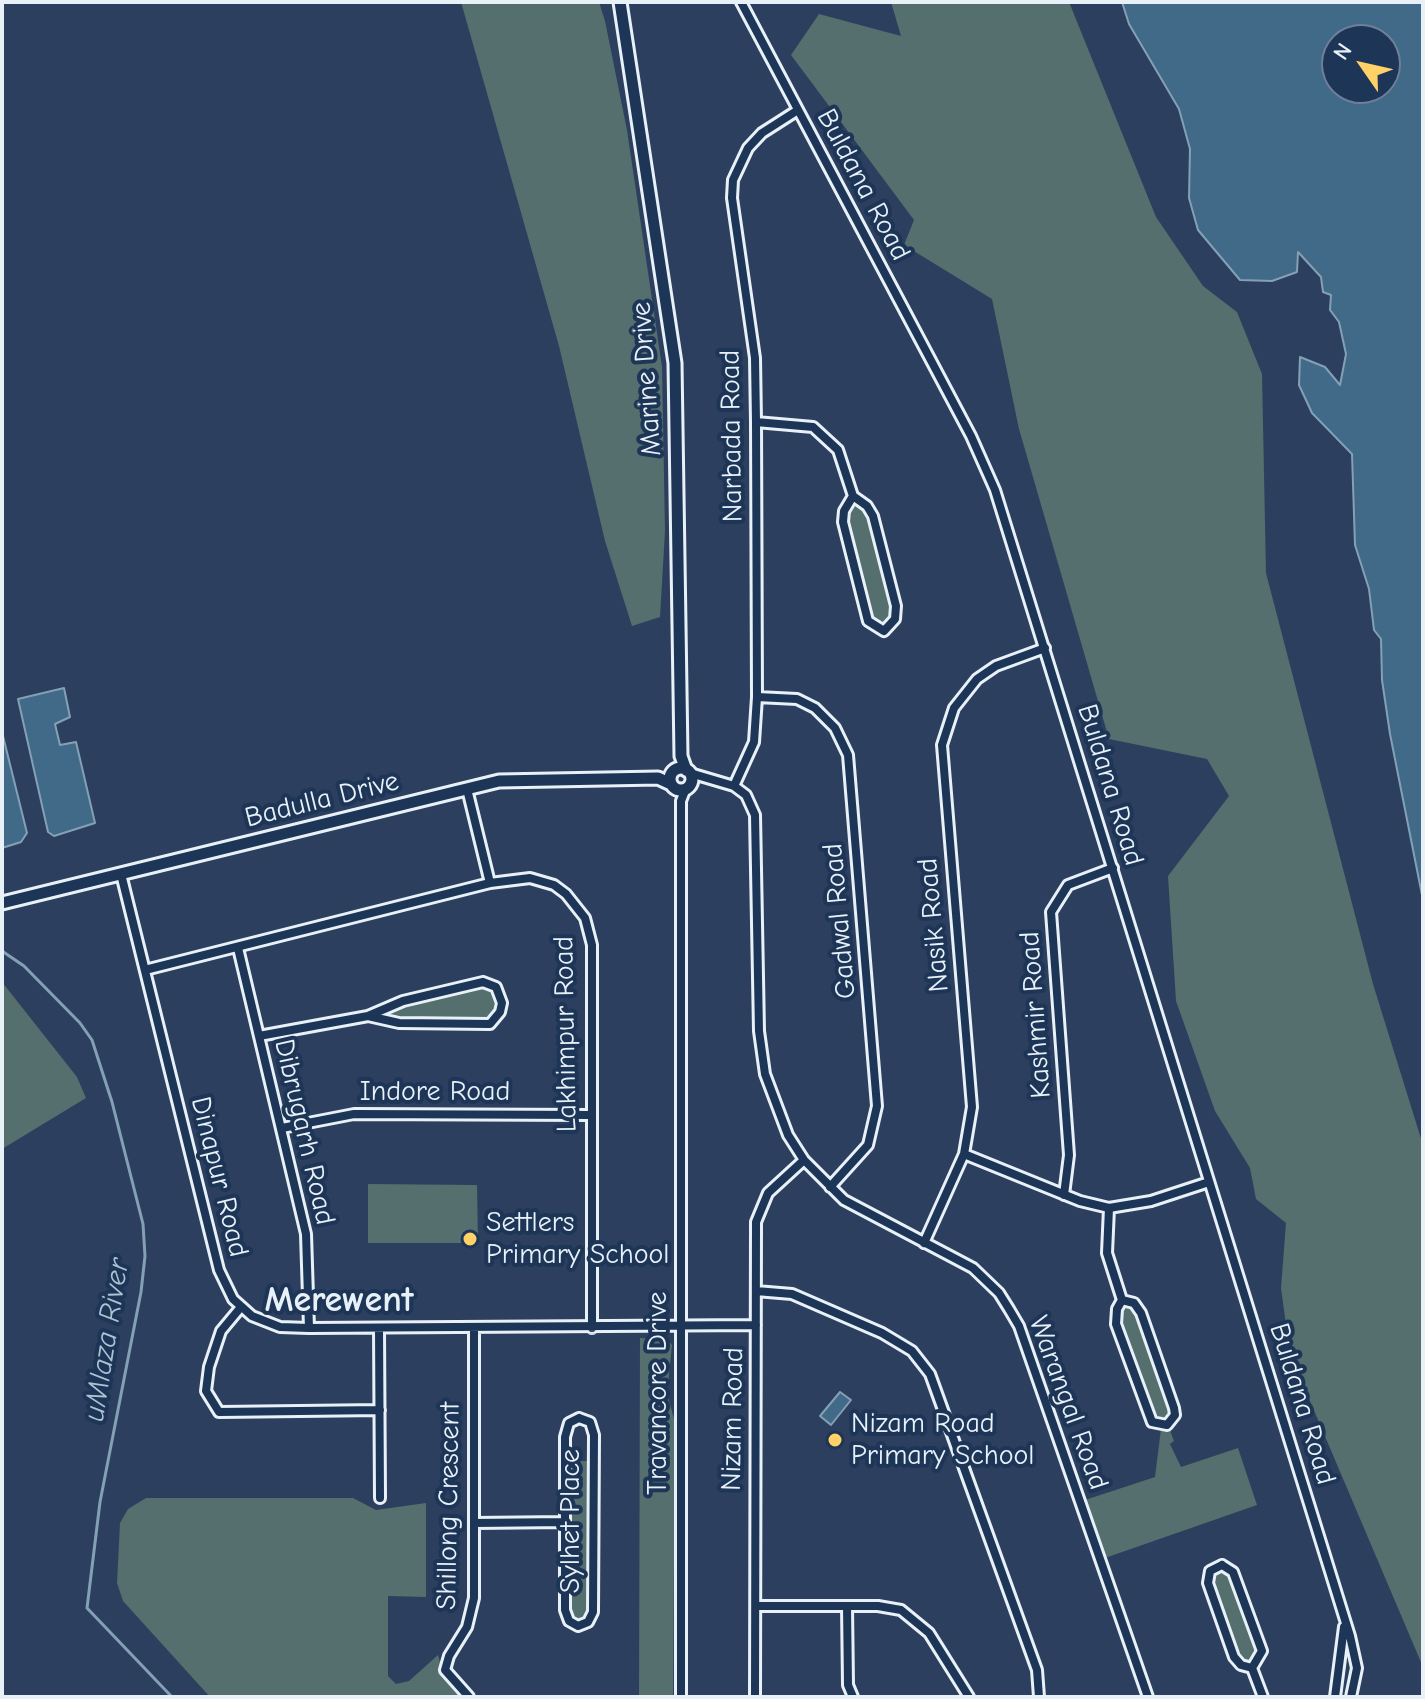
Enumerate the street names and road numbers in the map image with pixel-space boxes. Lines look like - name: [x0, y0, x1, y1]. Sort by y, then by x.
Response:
- street label: Buldana Road: [809, 103, 917, 267]
- street label: Marine Drive: [625, 301, 669, 457]
- street label: Narbada Road: [714, 349, 750, 523]
- street label: Buldana Road: [1070, 700, 1150, 870]
- street label: Badulla Drive: [242, 765, 402, 835]
- street label: Gadwal Road: [816, 842, 864, 1000]
- street label: Nasik Road: [911, 857, 957, 993]
- street label: Kashmir Road: [1013, 930, 1059, 1100]
- street label: Lakhimpur Road: [547, 936, 585, 1132]
- street label: Dibrugarh Road: [266, 1036, 342, 1228]
- street label: Indore Road: [360, 1075, 510, 1109]
- street label: Dinapur Road: [183, 1093, 255, 1261]
- street label: Travancore Drive: [641, 1291, 675, 1495]
- street label: Warangal Road: [1021, 1311, 1115, 1495]
- street label: Buldana Road: [1262, 1319, 1342, 1489]
- street label: Nizam Road: [715, 1347, 751, 1491]
- street label: Shillong Crescent: [430, 1402, 468, 1610]
- street label: Sylhet Place: [554, 1449, 588, 1593]

